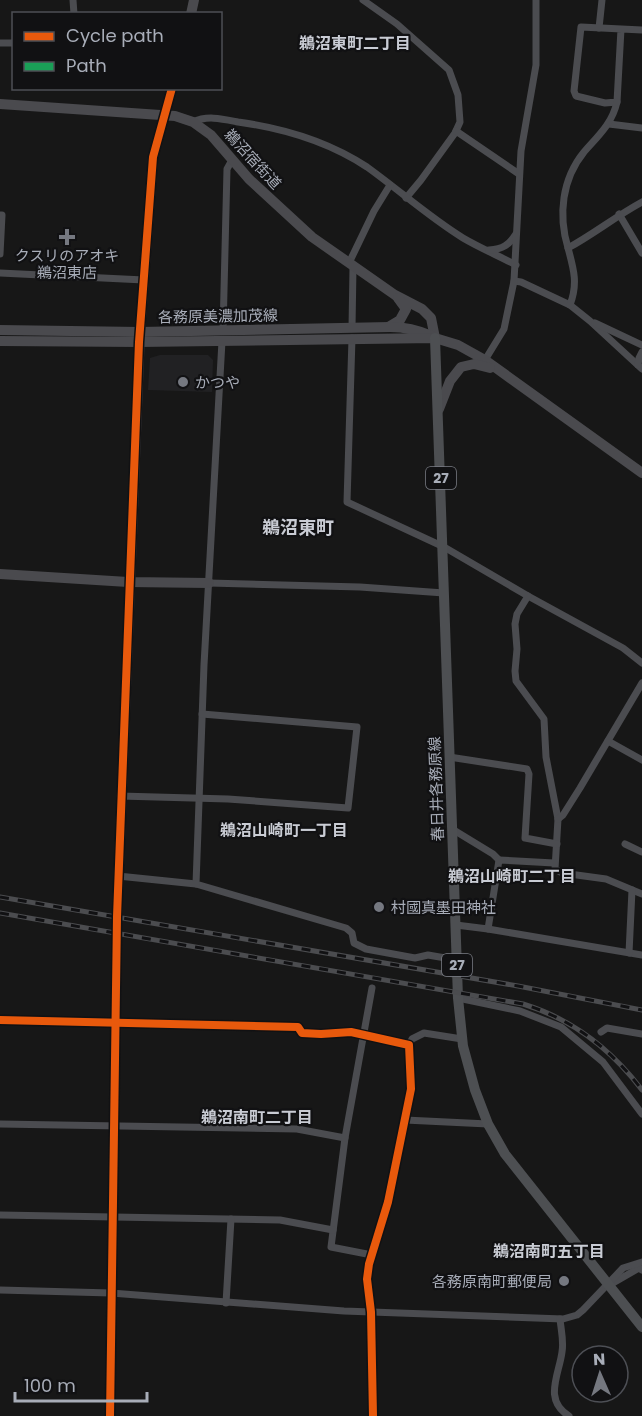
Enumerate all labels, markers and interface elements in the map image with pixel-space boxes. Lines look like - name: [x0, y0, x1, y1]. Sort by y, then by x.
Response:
- legend: [12, 12, 222, 90]
- text: Cycle path: [66, 23, 164, 48]
- district label: 鵜沼東町二丁目: [299, 32, 411, 55]
- text: Path: [66, 53, 107, 78]
- street label: 鵜沼宿街道: [220, 124, 286, 194]
- marker: クスリのアオキ 鵜沼東店: [60, 230, 74, 244]
- place label: クスリのアオキ 鵜沼東店: [15, 245, 119, 283]
- street label: 各務原美濃加茂線: [158, 304, 278, 328]
- place label: かつや: [195, 372, 240, 393]
- marker: かつや: [176, 375, 190, 389]
- road number: 27: [426, 467, 456, 489]
- district label: 鵜沼東町: [262, 515, 334, 540]
- street label: 春日井各務原線: [424, 736, 448, 842]
- district label: 鵜沼山崎町一丁目: [220, 819, 348, 842]
- district label: 鵜沼山崎町二丁目: [448, 865, 576, 888]
- place label: 村國真墨田神社: [391, 897, 496, 918]
- marker: 村國真墨田神社: [372, 900, 386, 914]
- road number: 27: [442, 954, 472, 976]
- district label: 鵜沼南町二丁目: [201, 1106, 313, 1129]
- district label: 鵜沼南町五丁目: [493, 1240, 605, 1263]
- place label: 各務原南町郵便局: [432, 1271, 552, 1292]
- marker: 各務原南町郵便局: [557, 1274, 571, 1288]
- north arrow: [570, 1344, 630, 1404]
- text: N: [593, 1348, 606, 1371]
- scale bar: [15, 1365, 147, 1403]
- text: 100 m: [24, 1373, 76, 1398]

